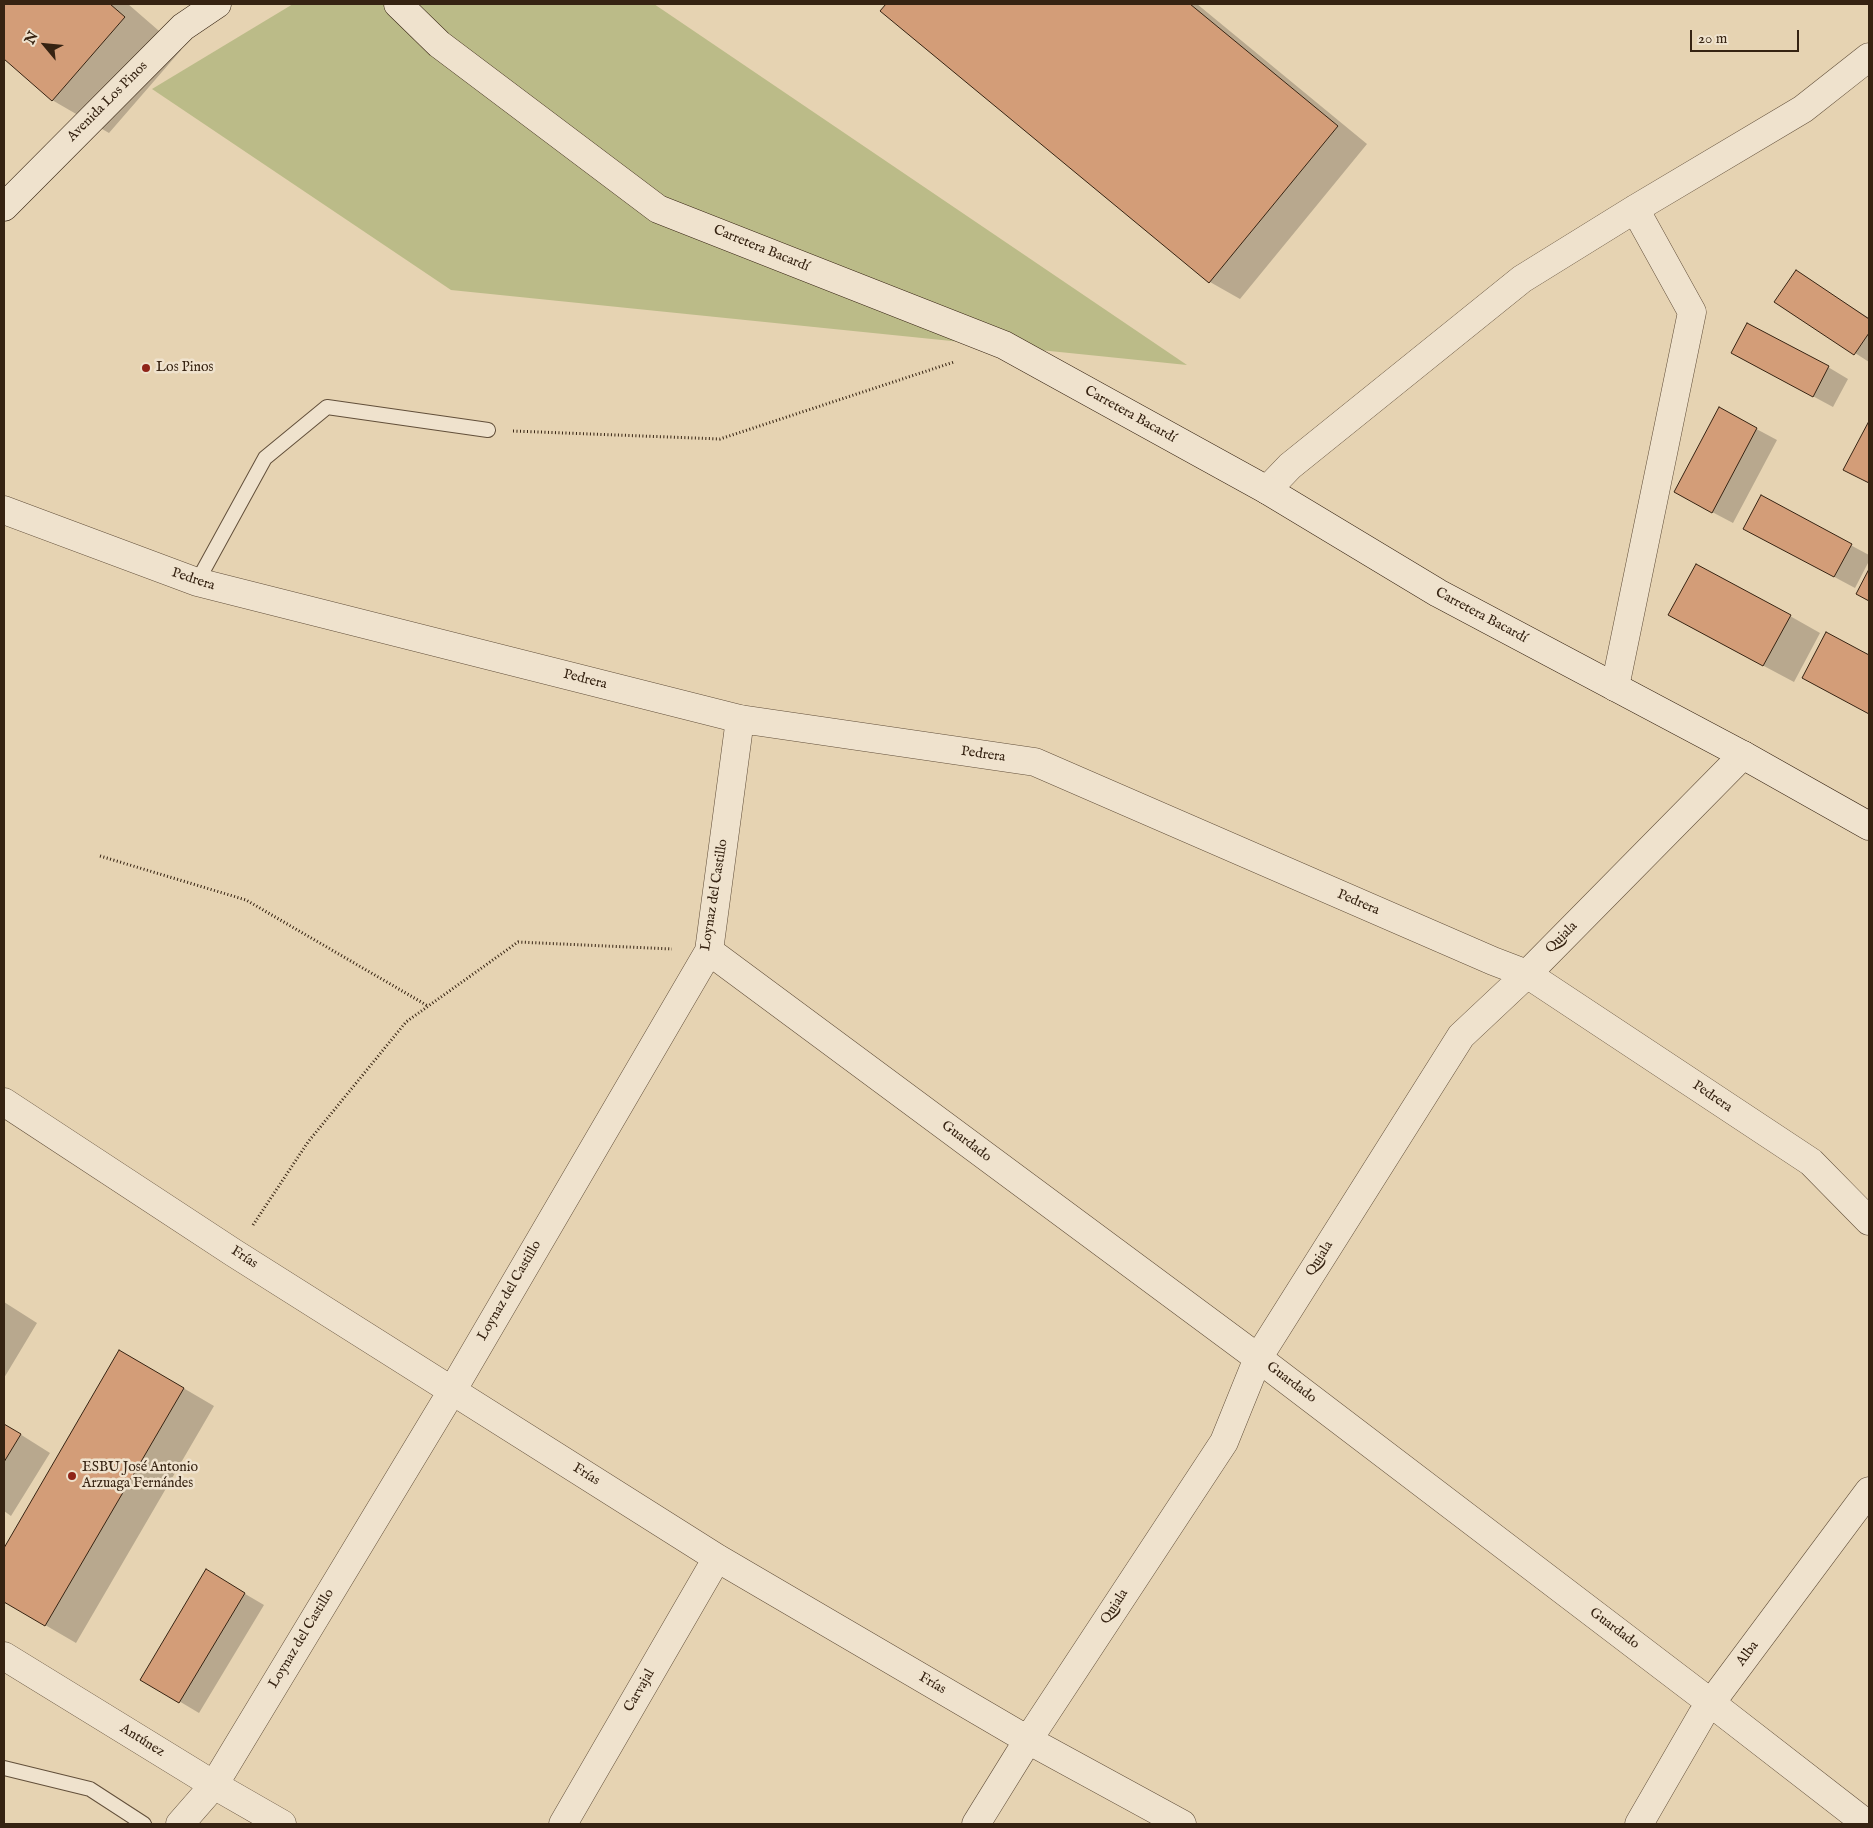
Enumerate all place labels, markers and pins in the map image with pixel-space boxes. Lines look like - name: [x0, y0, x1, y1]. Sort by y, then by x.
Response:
- place label: Los Pinos: [156, 360, 213, 376]
- marker: Los Pinos: [140, 362, 152, 374]
- place label: ESBU José Antonio Arzuaga Fernándes: [82, 1460, 198, 1492]
- marker: ESBU José Antonio Arzuaga Fernándes: [66, 1470, 78, 1482]

